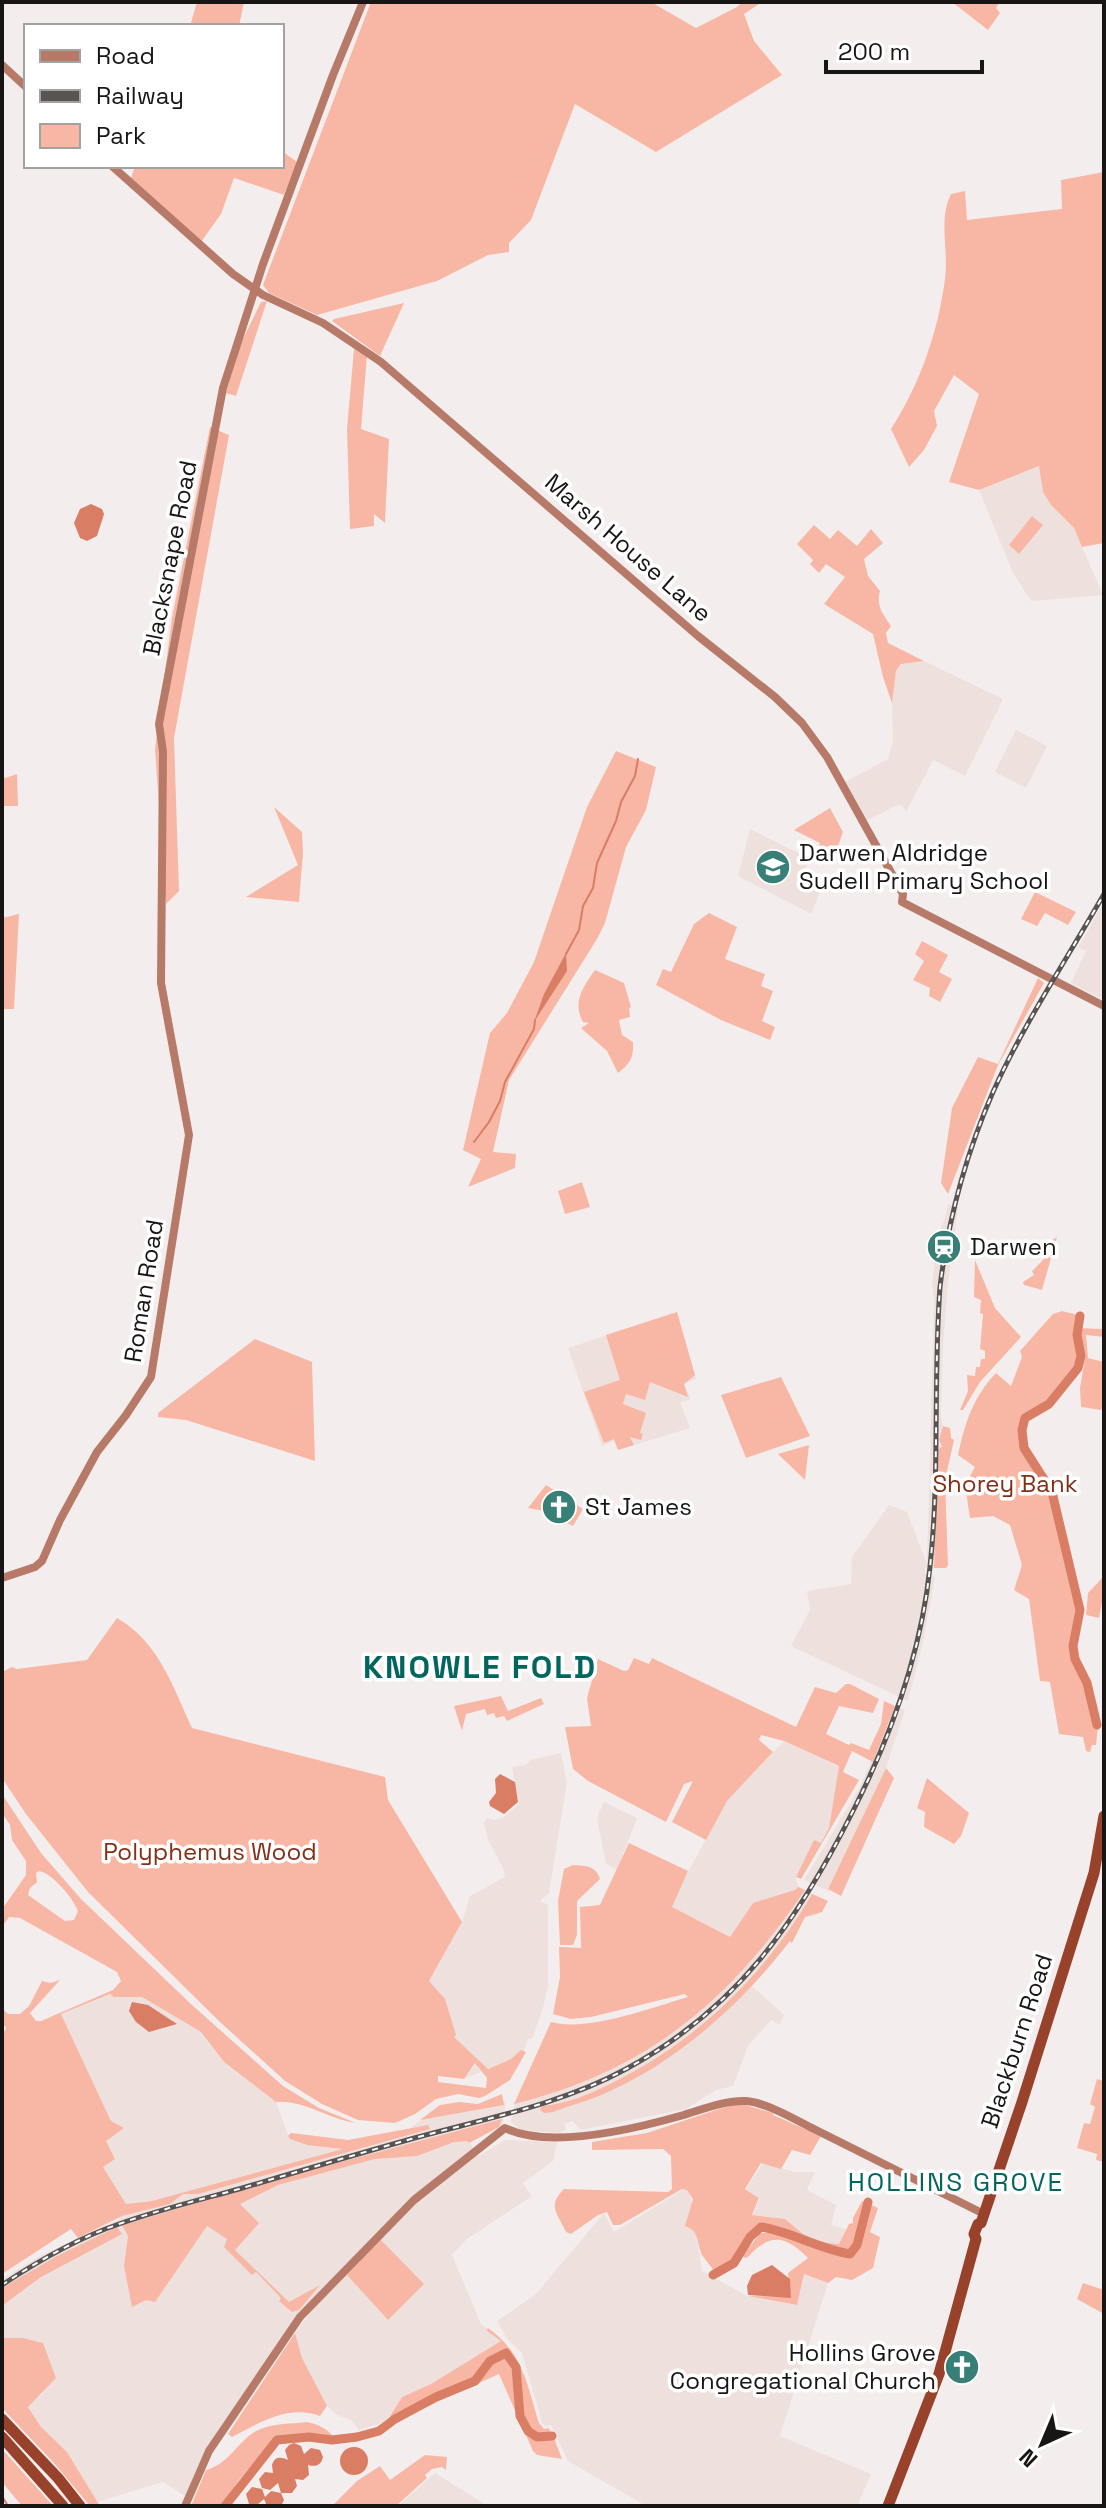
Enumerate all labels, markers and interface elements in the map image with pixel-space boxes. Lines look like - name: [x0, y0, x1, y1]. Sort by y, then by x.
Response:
- legend: [24, 24, 284, 168]
- scale bar: [826, 24, 982, 74]
- text: 200 m: [838, 36, 910, 67]
- text: Road: [96, 40, 155, 71]
- text: Railway: [96, 80, 184, 111]
- text: Park: [96, 120, 146, 151]
- street label: Blacksnape Road: [135, 458, 204, 658]
- street label: Marsh House Lane: [539, 467, 718, 629]
- place label: Darwen Aldridge Sudell Primary School: [799, 837, 1049, 896]
- school or university icon: Darwen Aldridge Sudell Primary School: [754, 848, 792, 886]
- street label: Roman Road: [117, 1217, 170, 1365]
- station icon: Darwen: [925, 1228, 963, 1266]
- place label: Darwen: [970, 1231, 1057, 1262]
- park label: Shorey Bank: [932, 1468, 1078, 1499]
- church icon: St James: [540, 1488, 578, 1526]
- place label: St James: [585, 1491, 692, 1522]
- district label: KNOWLE FOLD: [363, 1647, 597, 1687]
- park label: Polyphemus Wood: [103, 1836, 317, 1867]
- street label: Blackburn Road: [974, 1950, 1059, 2132]
- district label: HOLLINS GROVE: [848, 2165, 1064, 2199]
- place label: Hollins Grove Congregational Church: [670, 2337, 936, 2396]
- church icon: Hollins Grove Congregational Church: [943, 2348, 981, 2386]
- north arrow: [1002, 2404, 1082, 2484]
- text: N: [1013, 2443, 1043, 2474]

